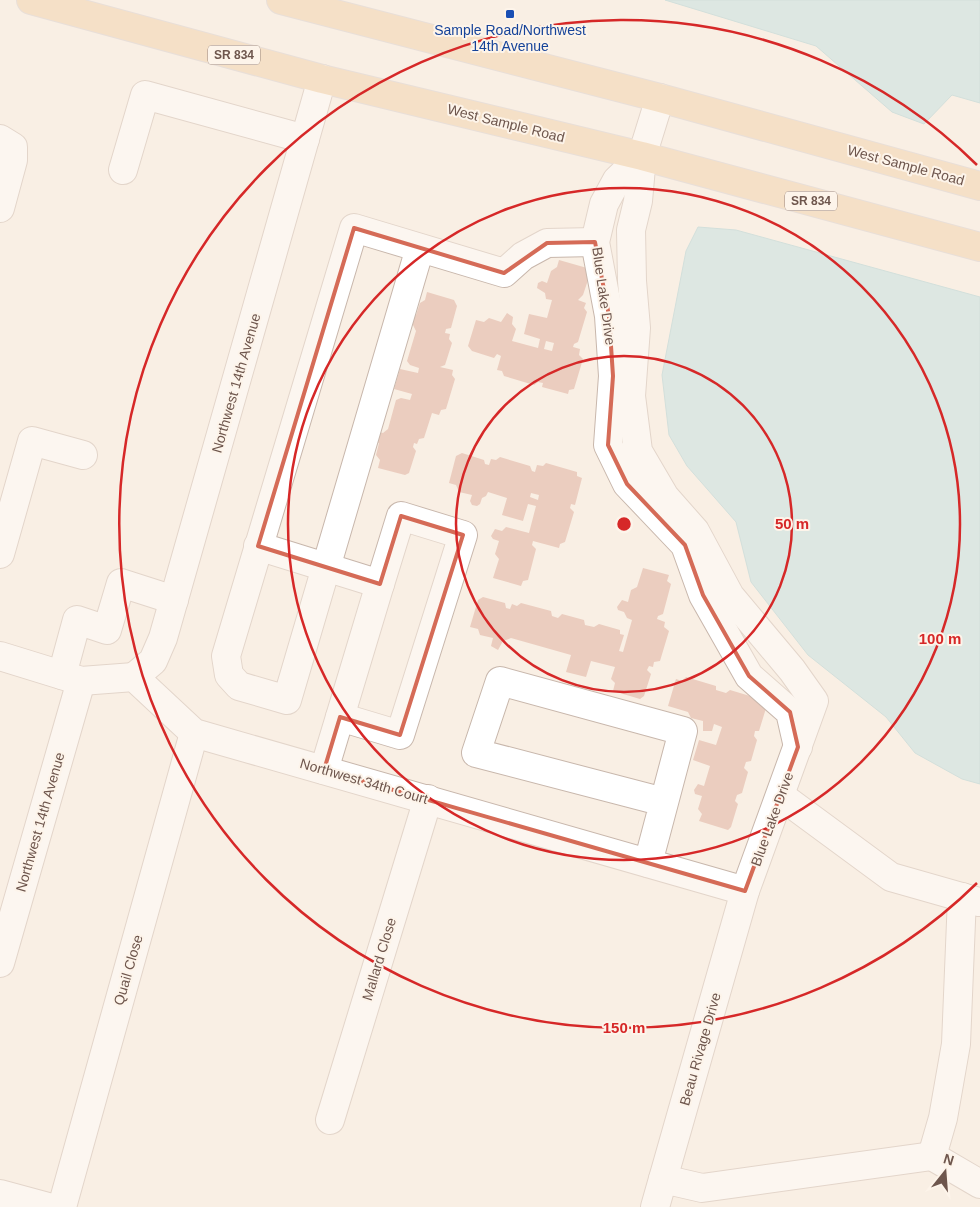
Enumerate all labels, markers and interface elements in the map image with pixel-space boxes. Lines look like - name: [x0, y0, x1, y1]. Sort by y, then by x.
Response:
- marker: Sample Road/Northwest 14th Avenue: [504, 8, 516, 20]
- place label: Sample Road/Northwest 14th Avenue: [434, 22, 586, 54]
- road number: SR 834: [208, 46, 260, 64]
- street label: West Sample Road: [446, 101, 566, 145]
- street label: West Sample Road: [846, 142, 966, 188]
- road number: SR 834: [785, 192, 837, 210]
- street label: Blue Lake Drive: [589, 246, 619, 346]
- street label: Northwest 14th Avenue: [208, 311, 264, 455]
- centre of rings: [615, 515, 633, 533]
- text: 50 m: [775, 515, 809, 532]
- text: 100 m: [919, 630, 961, 647]
- street label: Northwest 14th Avenue: [12, 750, 68, 894]
- street label: Northwest 34th Court: [298, 755, 430, 807]
- street label: Blue Lake Drive: [748, 770, 796, 868]
- street label: Mallard Close: [359, 916, 399, 1002]
- street label: Quail Close: [110, 933, 146, 1007]
- street label: Beau Rivage Drive: [676, 990, 724, 1107]
- text: 150 m: [603, 1019, 645, 1036]
- north arrow: [920, 1147, 970, 1197]
- text: N: [942, 1150, 956, 1169]

